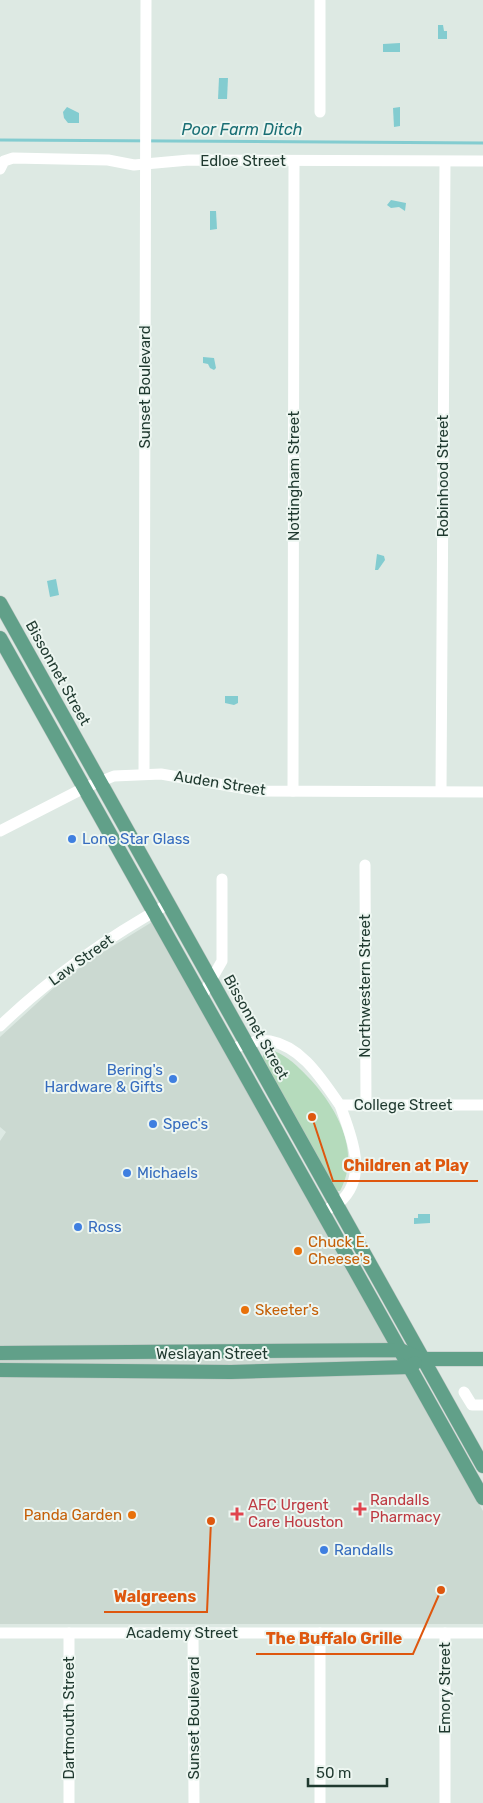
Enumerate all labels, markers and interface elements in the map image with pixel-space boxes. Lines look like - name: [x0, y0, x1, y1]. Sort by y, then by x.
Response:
- water label: Poor Farm Ditch: [181, 120, 303, 139]
- street label: Edloe Street: [200, 152, 286, 170]
- street label: Sunset Boulevard: [136, 325, 154, 449]
- street label: Nottingham Street: [285, 411, 303, 541]
- street label: Robinhood Street: [434, 415, 452, 537]
- street label: Bissonnet Street: [22, 617, 94, 729]
- street label: Auden Street: [173, 767, 267, 799]
- place label: Lone Star Glass: [82, 830, 190, 848]
- marker: Lone Star Glass: [66, 833, 78, 845]
- street label: Northwestern Street: [356, 914, 374, 1058]
- street label: Law Street: [45, 930, 117, 989]
- street label: Bissonnet Street: [220, 971, 292, 1083]
- place label: Bering's Hardware & Gifts: [45, 1061, 163, 1096]
- marker: Bering's Hardware & Gifts: [167, 1073, 179, 1085]
- street label: College Street: [354, 1096, 452, 1114]
- place label: Spec's: [163, 1115, 209, 1133]
- marker: Spec's: [147, 1118, 159, 1130]
- callout: Children at Play: [333, 1150, 478, 1181]
- text: Children at Play: [343, 1156, 469, 1175]
- place label: Michaels: [137, 1164, 198, 1182]
- marker: Michaels: [121, 1167, 133, 1179]
- place label: Ross: [88, 1218, 122, 1236]
- marker: Ross: [72, 1221, 84, 1233]
- place label: Chuck E. Cheese's: [308, 1233, 370, 1268]
- marker: Chuck E. Cheese's: [292, 1245, 304, 1257]
- place label: Skeeter's: [255, 1301, 319, 1319]
- marker: Skeeter's: [239, 1304, 251, 1316]
- street label: Weslayan Street: [156, 1345, 268, 1363]
- place label: Randalls Pharmacy: [370, 1491, 441, 1526]
- place label: AFC Urgent Care Houston: [248, 1496, 343, 1531]
- marker: Randalls Pharmacy: [354, 1503, 366, 1515]
- place label: Panda Garden: [24, 1506, 122, 1524]
- marker: AFC Urgent Care Houston: [230, 1507, 244, 1521]
- marker: Panda Garden: [126, 1509, 138, 1521]
- place label: Randalls: [334, 1541, 394, 1559]
- marker: Randalls: [318, 1544, 330, 1556]
- callout: Walgreens: [104, 1581, 207, 1612]
- text: Walgreens: [114, 1587, 196, 1606]
- callout: The Buffalo Grille: [256, 1623, 413, 1654]
- street label: Academy Street: [126, 1624, 238, 1642]
- text: The Buffalo Grille: [266, 1629, 402, 1648]
- street label: Emory Street: [436, 1642, 454, 1734]
- street label: Dartmouth Street: [60, 1656, 78, 1780]
- street label: Sunset Boulevard: [185, 1656, 203, 1780]
- scale bar: [308, 1756, 387, 1788]
- text: 50 m: [316, 1764, 351, 1782]

